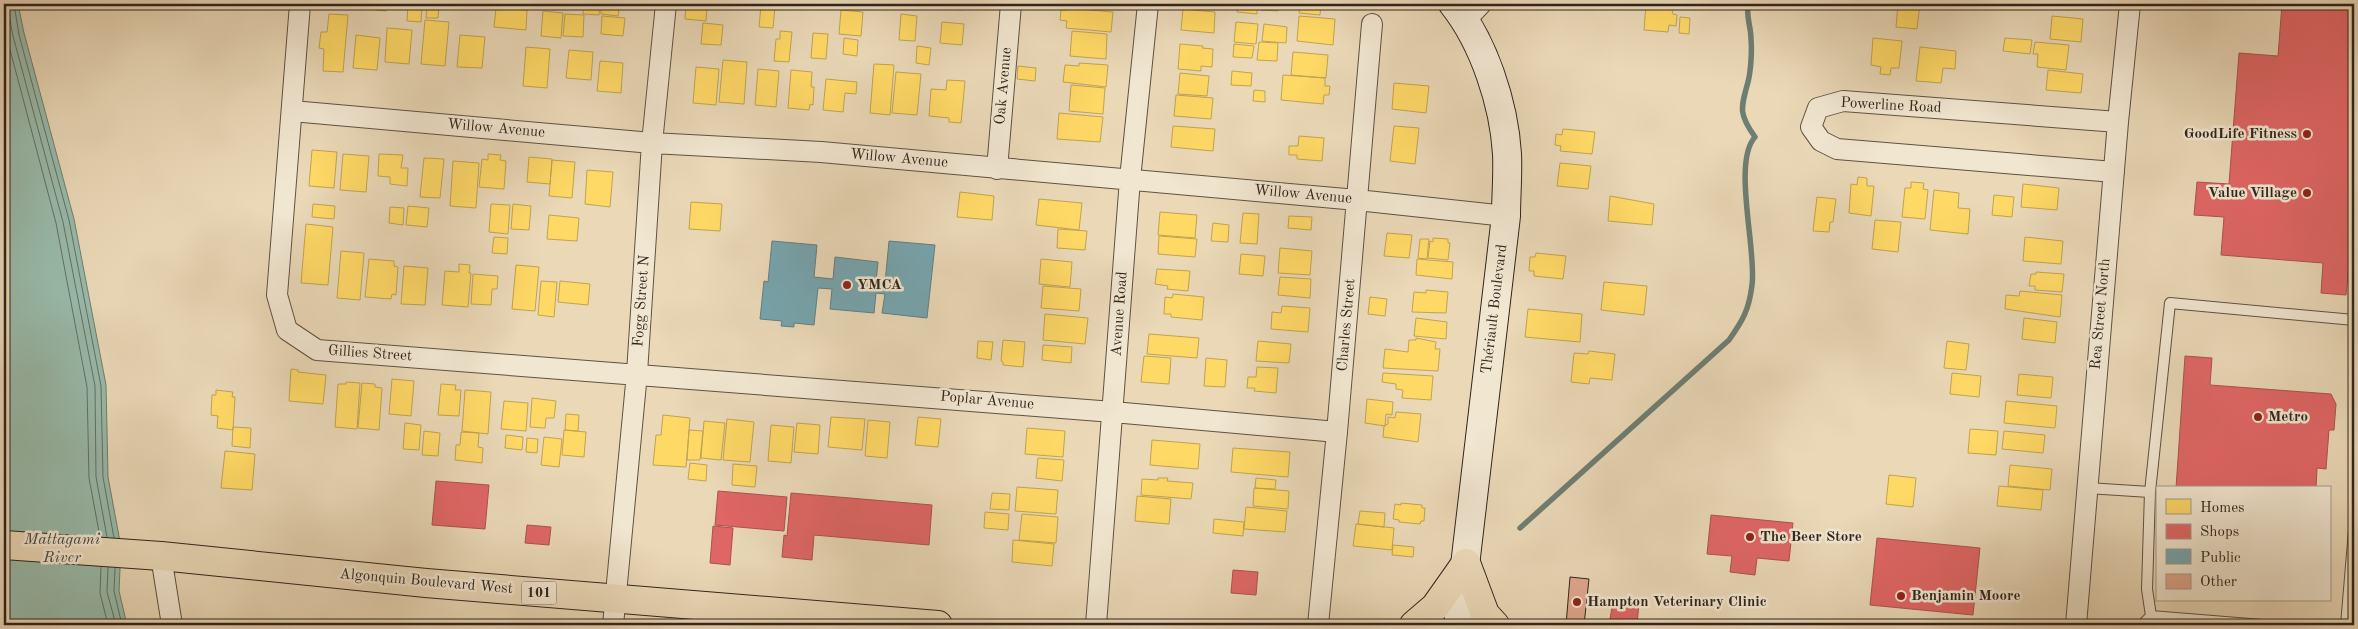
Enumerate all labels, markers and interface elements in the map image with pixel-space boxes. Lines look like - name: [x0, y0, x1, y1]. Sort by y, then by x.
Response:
- street label: Oak Avenue: [993, 47, 1015, 125]
- street label: Powerline Road: [1840, 96, 1942, 116]
- street label: Willow Avenue: [446, 117, 546, 141]
- place label: GoodLife Fitness: [2184, 127, 2297, 142]
- marker: GoodLife Fitness: [2301, 128, 2313, 140]
- street label: Willow Avenue: [849, 147, 949, 171]
- street label: Willow Avenue: [1253, 183, 1353, 207]
- place label: Value Village: [2208, 186, 2297, 201]
- marker: Value Village: [2301, 187, 2313, 199]
- street label: Thériault Boulevard: [1480, 243, 1510, 375]
- street label: Fogg Street N: [631, 254, 653, 348]
- street label: Rea Street North: [2089, 258, 2113, 370]
- street label: Avenue Road: [1110, 271, 1130, 357]
- place label: YMCA: [857, 278, 902, 293]
- street label: Charles Street: [1335, 278, 1359, 372]
- marker: YMCA: [841, 279, 853, 291]
- street label: Gillies Street: [327, 344, 413, 364]
- street label: Poplar Avenue: [939, 389, 1035, 413]
- place label: Metro: [2268, 410, 2308, 425]
- marker: Metro: [2252, 411, 2264, 423]
- legend: [2156, 486, 2330, 602]
- text: Homes: [2200, 501, 2245, 516]
- text: Shops: [2200, 525, 2239, 540]
- place label: The Beer Store: [1760, 530, 1862, 545]
- marker: The Beer Store: [1744, 531, 1756, 543]
- water label: Mattagami River: [23, 532, 101, 566]
- text: Public: [2200, 551, 2241, 566]
- street label: Algonquin Boulevard West: [339, 567, 513, 597]
- text: Other: [2200, 575, 2237, 590]
- road number: 101: [522, 582, 556, 604]
- place label: Benjamin Moore: [1911, 589, 2021, 604]
- marker: Benjamin Moore: [1895, 590, 1907, 602]
- place label: Hampton Veterinary Clinic: [1587, 595, 1767, 610]
- marker: Hampton Veterinary Clinic: [1571, 596, 1583, 608]

